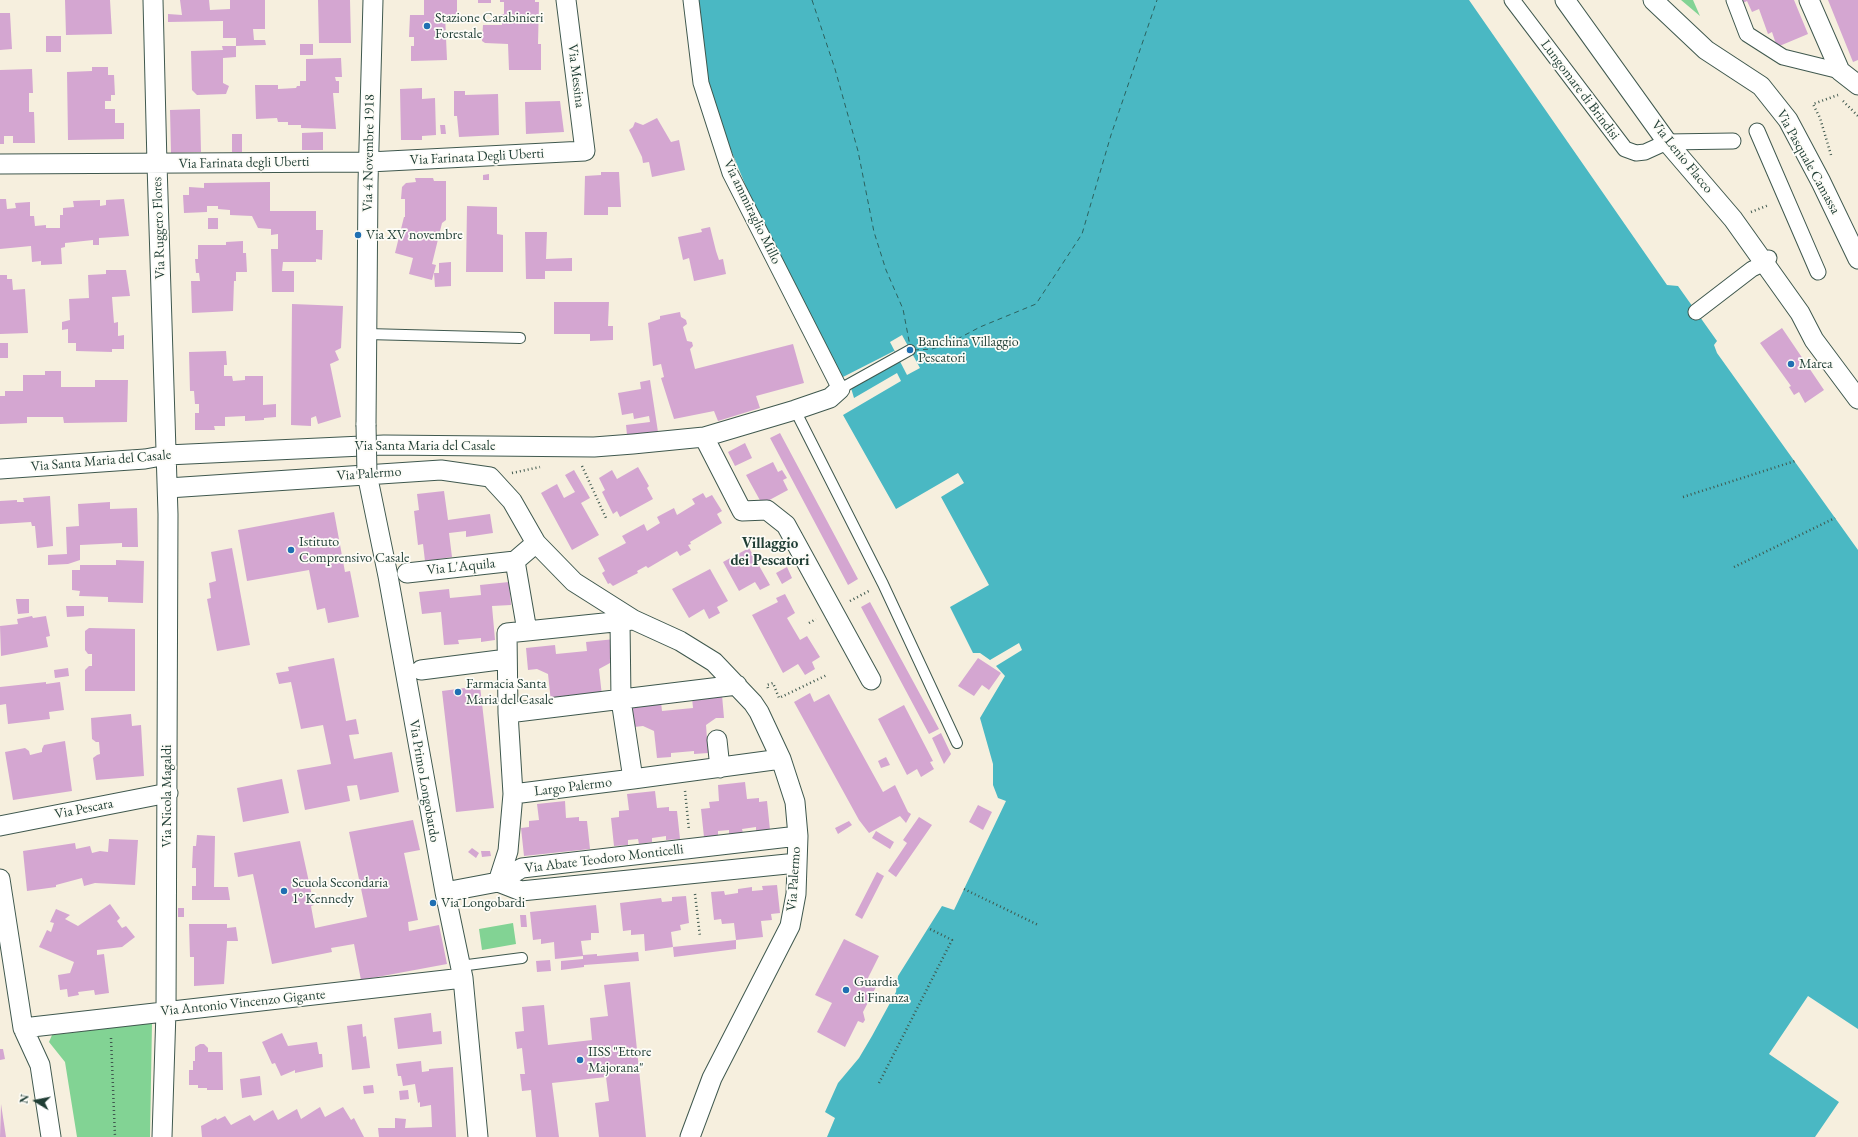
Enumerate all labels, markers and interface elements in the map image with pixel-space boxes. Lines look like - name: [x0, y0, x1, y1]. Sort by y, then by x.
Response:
- place label: Stazione Carabinieri Forestale: [435, 10, 543, 42]
- marker: Stazione Carabinieri Forestale: [422, 21, 432, 31]
- street label: Lungomare di Brindisi: [1537, 37, 1623, 143]
- street label: Via Messina: [564, 43, 588, 109]
- street label: Via 4 Novembre 1918: [360, 94, 378, 212]
- street label: Via Pasquale Camassa: [1772, 107, 1844, 217]
- street label: Via Lenio Flacco: [1647, 117, 1717, 197]
- street label: Via Farinata Degli Uberti: [409, 145, 545, 169]
- street label: Via Farinata degli Uberti: [178, 153, 310, 173]
- street label: Via ammiraglio Millo: [719, 157, 785, 267]
- street label: Via Ruggero Flores: [149, 177, 169, 279]
- place label: Via XV novembre: [366, 227, 463, 243]
- marker: Via XV novembre: [353, 230, 363, 240]
- place label: Banchina Villaggio Pescatori: [918, 334, 1019, 366]
- marker: Banchina Villaggio Pescatori: [905, 345, 915, 355]
- place label: Marea: [1799, 356, 1833, 372]
- marker: Marea: [1786, 359, 1796, 369]
- street label: Via Santa Maria del Casale: [355, 438, 495, 454]
- street label: Via Santa Maria del Casale: [30, 446, 172, 476]
- street label: Via Palermo: [336, 463, 402, 485]
- place label: Istituto Comprensivo Casale: [299, 534, 409, 566]
- district label: Villaggio dei Pescatori: [731, 535, 809, 570]
- marker: Istituto Comprensivo Casale: [286, 545, 296, 555]
- street label: Via L'Aquila: [426, 555, 496, 579]
- place label: Farmacia Santa Maria del Casale: [466, 676, 554, 708]
- marker: Farmacia Santa Maria del Casale: [453, 687, 463, 697]
- street label: Via Primo Longobardo: [405, 718, 443, 844]
- street label: Via Nicola Magaldi: [159, 745, 175, 847]
- street label: Largo Palermo: [533, 774, 613, 800]
- street label: Via Pescara: [53, 795, 115, 823]
- street label: Via Abate Teodoro Monticelli: [524, 841, 684, 877]
- street label: Via Palermo: [783, 846, 805, 912]
- place label: Scuola Secondaria 1° Kennedy: [292, 875, 388, 908]
- marker: Scuola Secondaria 1° Kennedy: [279, 886, 289, 896]
- place label: Via Longobardi: [441, 895, 525, 911]
- marker: Via Longobardi: [428, 898, 438, 908]
- place label: Guardia di Finanza: [854, 974, 909, 1006]
- marker: Guardia di Finanza: [841, 985, 851, 995]
- street label: Via Antonio Vincenzo Gigante: [160, 986, 326, 1020]
- place label: IISS "Ettore Majorana": [588, 1044, 651, 1076]
- marker: IISS "Ettore Majorana": [575, 1055, 585, 1065]
- north arrow: [16, 1081, 56, 1121]
- text: N: [17, 1093, 32, 1105]

